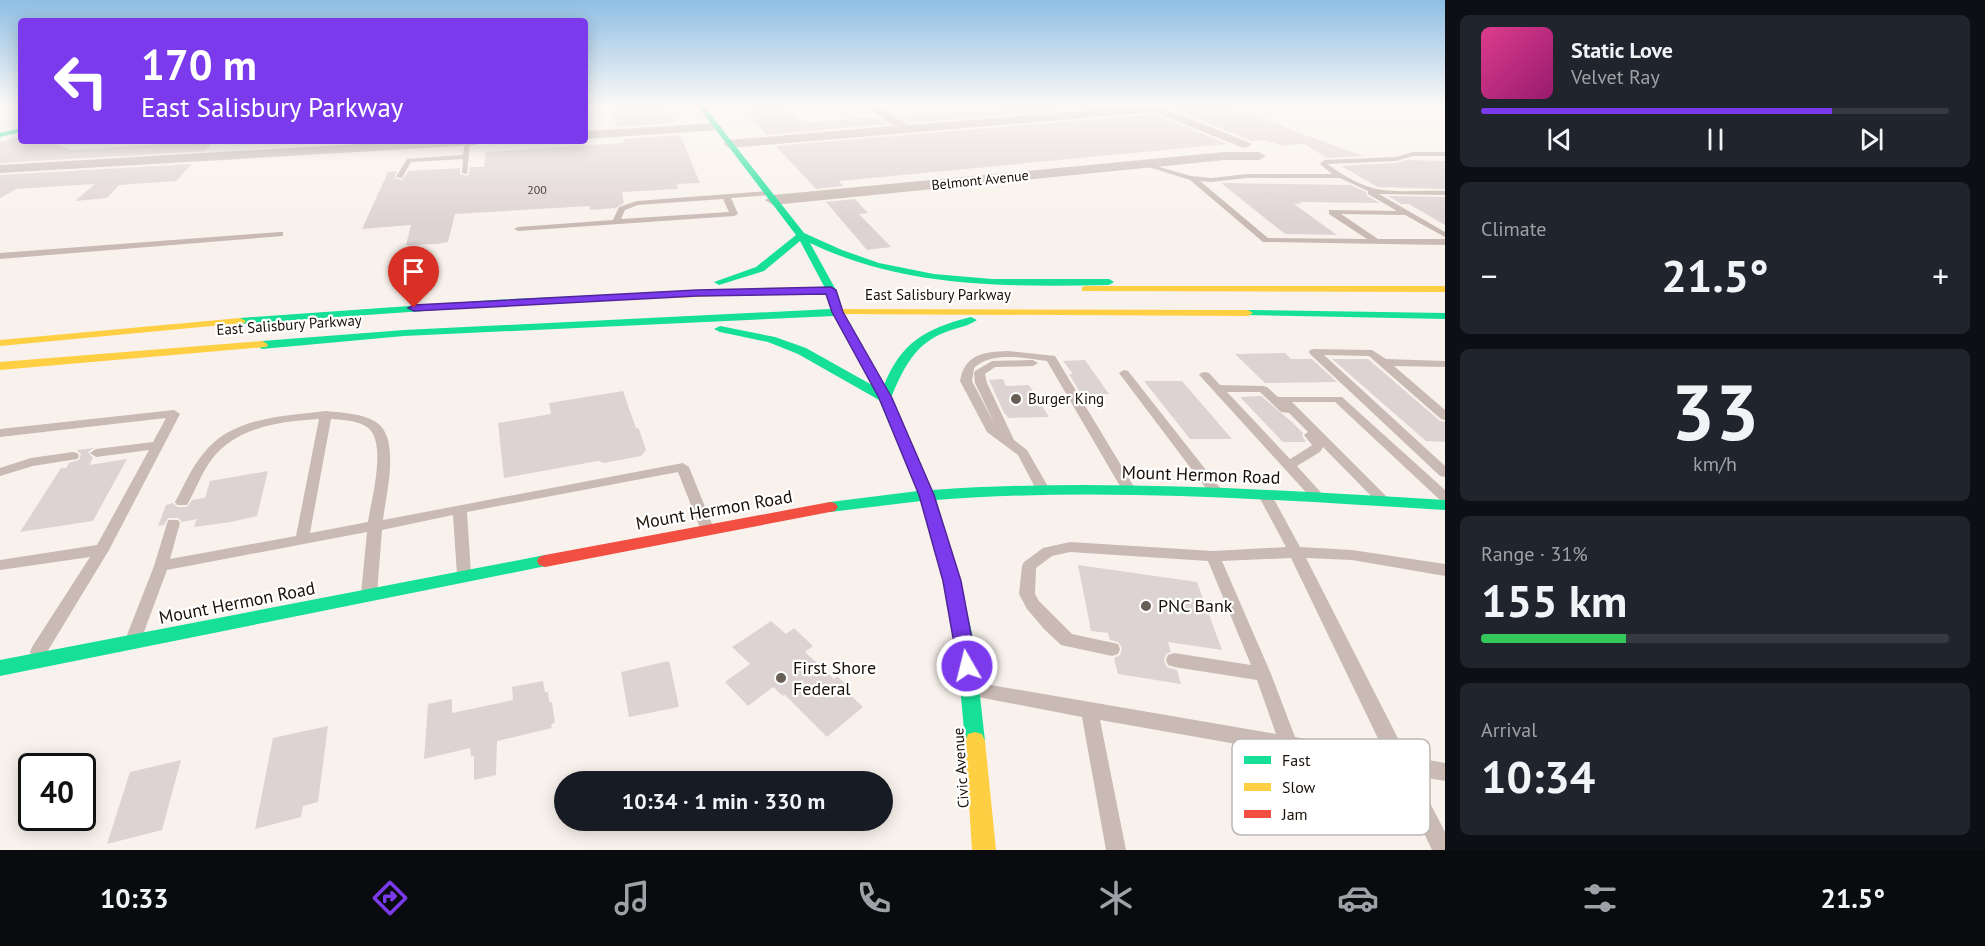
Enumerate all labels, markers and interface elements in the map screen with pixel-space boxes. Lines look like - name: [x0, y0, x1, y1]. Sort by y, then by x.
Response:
- text: Static Love: [1571, 36, 1673, 64]
- text: 170 m: [141, 37, 257, 92]
- icon: left: [42, 42, 120, 120]
- text: Velvet Ray: [1571, 64, 1660, 90]
- text: East Salisbury Parkway: [141, 90, 403, 124]
- icon: previous: [1543, 123, 1576, 156]
- icon: pause: [1699, 123, 1732, 156]
- icon: next: [1855, 123, 1888, 156]
- street label: Belmont Avenue: [930, 166, 1030, 194]
- house number: 200: [527, 182, 547, 197]
- text: Climate: [1481, 216, 1547, 242]
- pin: [388, 246, 439, 308]
- text: 21.5°: [1661, 246, 1769, 304]
- text: −: [1481, 254, 1498, 297]
- text: +: [1932, 254, 1949, 297]
- icon: arrive: [397, 255, 430, 288]
- street label: East Salisbury Parkway: [865, 285, 1011, 304]
- street label: East Salisbury Parkway: [216, 310, 362, 339]
- text: 33: [1671, 361, 1759, 462]
- place label: Burger King: [1028, 389, 1104, 408]
- marker: Burger King: [1009, 392, 1023, 406]
- text: km/h: [1693, 451, 1737, 477]
- street label: Mount Hermon Road: [1121, 460, 1281, 489]
- street label: Mount Hermon Road: [634, 484, 794, 535]
- text: Range · 31%: [1481, 541, 1588, 567]
- text: 155 km: [1481, 571, 1627, 629]
- street label: Mount Hermon Road: [157, 576, 317, 629]
- place label: PNC Bank: [1158, 594, 1233, 617]
- marker: PNC Bank: [1139, 599, 1153, 613]
- position arrow: [935, 634, 999, 698]
- place label: First Shore Federal: [793, 656, 876, 700]
- marker: First Shore Federal: [774, 671, 788, 685]
- text: Arrival: [1481, 717, 1537, 743]
- street label: Civic Avenue: [948, 727, 973, 809]
- legend: [1232, 739, 1430, 835]
- text: 10:34: [1481, 747, 1595, 805]
- text: Fast: [1282, 750, 1311, 770]
- speed limit sign: 40: [18, 753, 96, 831]
- text: Slow: [1282, 777, 1316, 797]
- text: 10:34 · 1 min · 330 m: [622, 787, 825, 815]
- text: Jam: [1281, 804, 1308, 824]
- icon: directions: [369, 877, 411, 919]
- icon: music: [611, 877, 653, 919]
- icon: phone: [853, 877, 895, 919]
- icon: climate: [1095, 877, 1137, 919]
- icon: car: [1337, 877, 1379, 919]
- icon: filters: [1579, 877, 1621, 919]
- text: 10:33: [100, 881, 169, 915]
- text: 21.5°: [1821, 881, 1885, 915]

